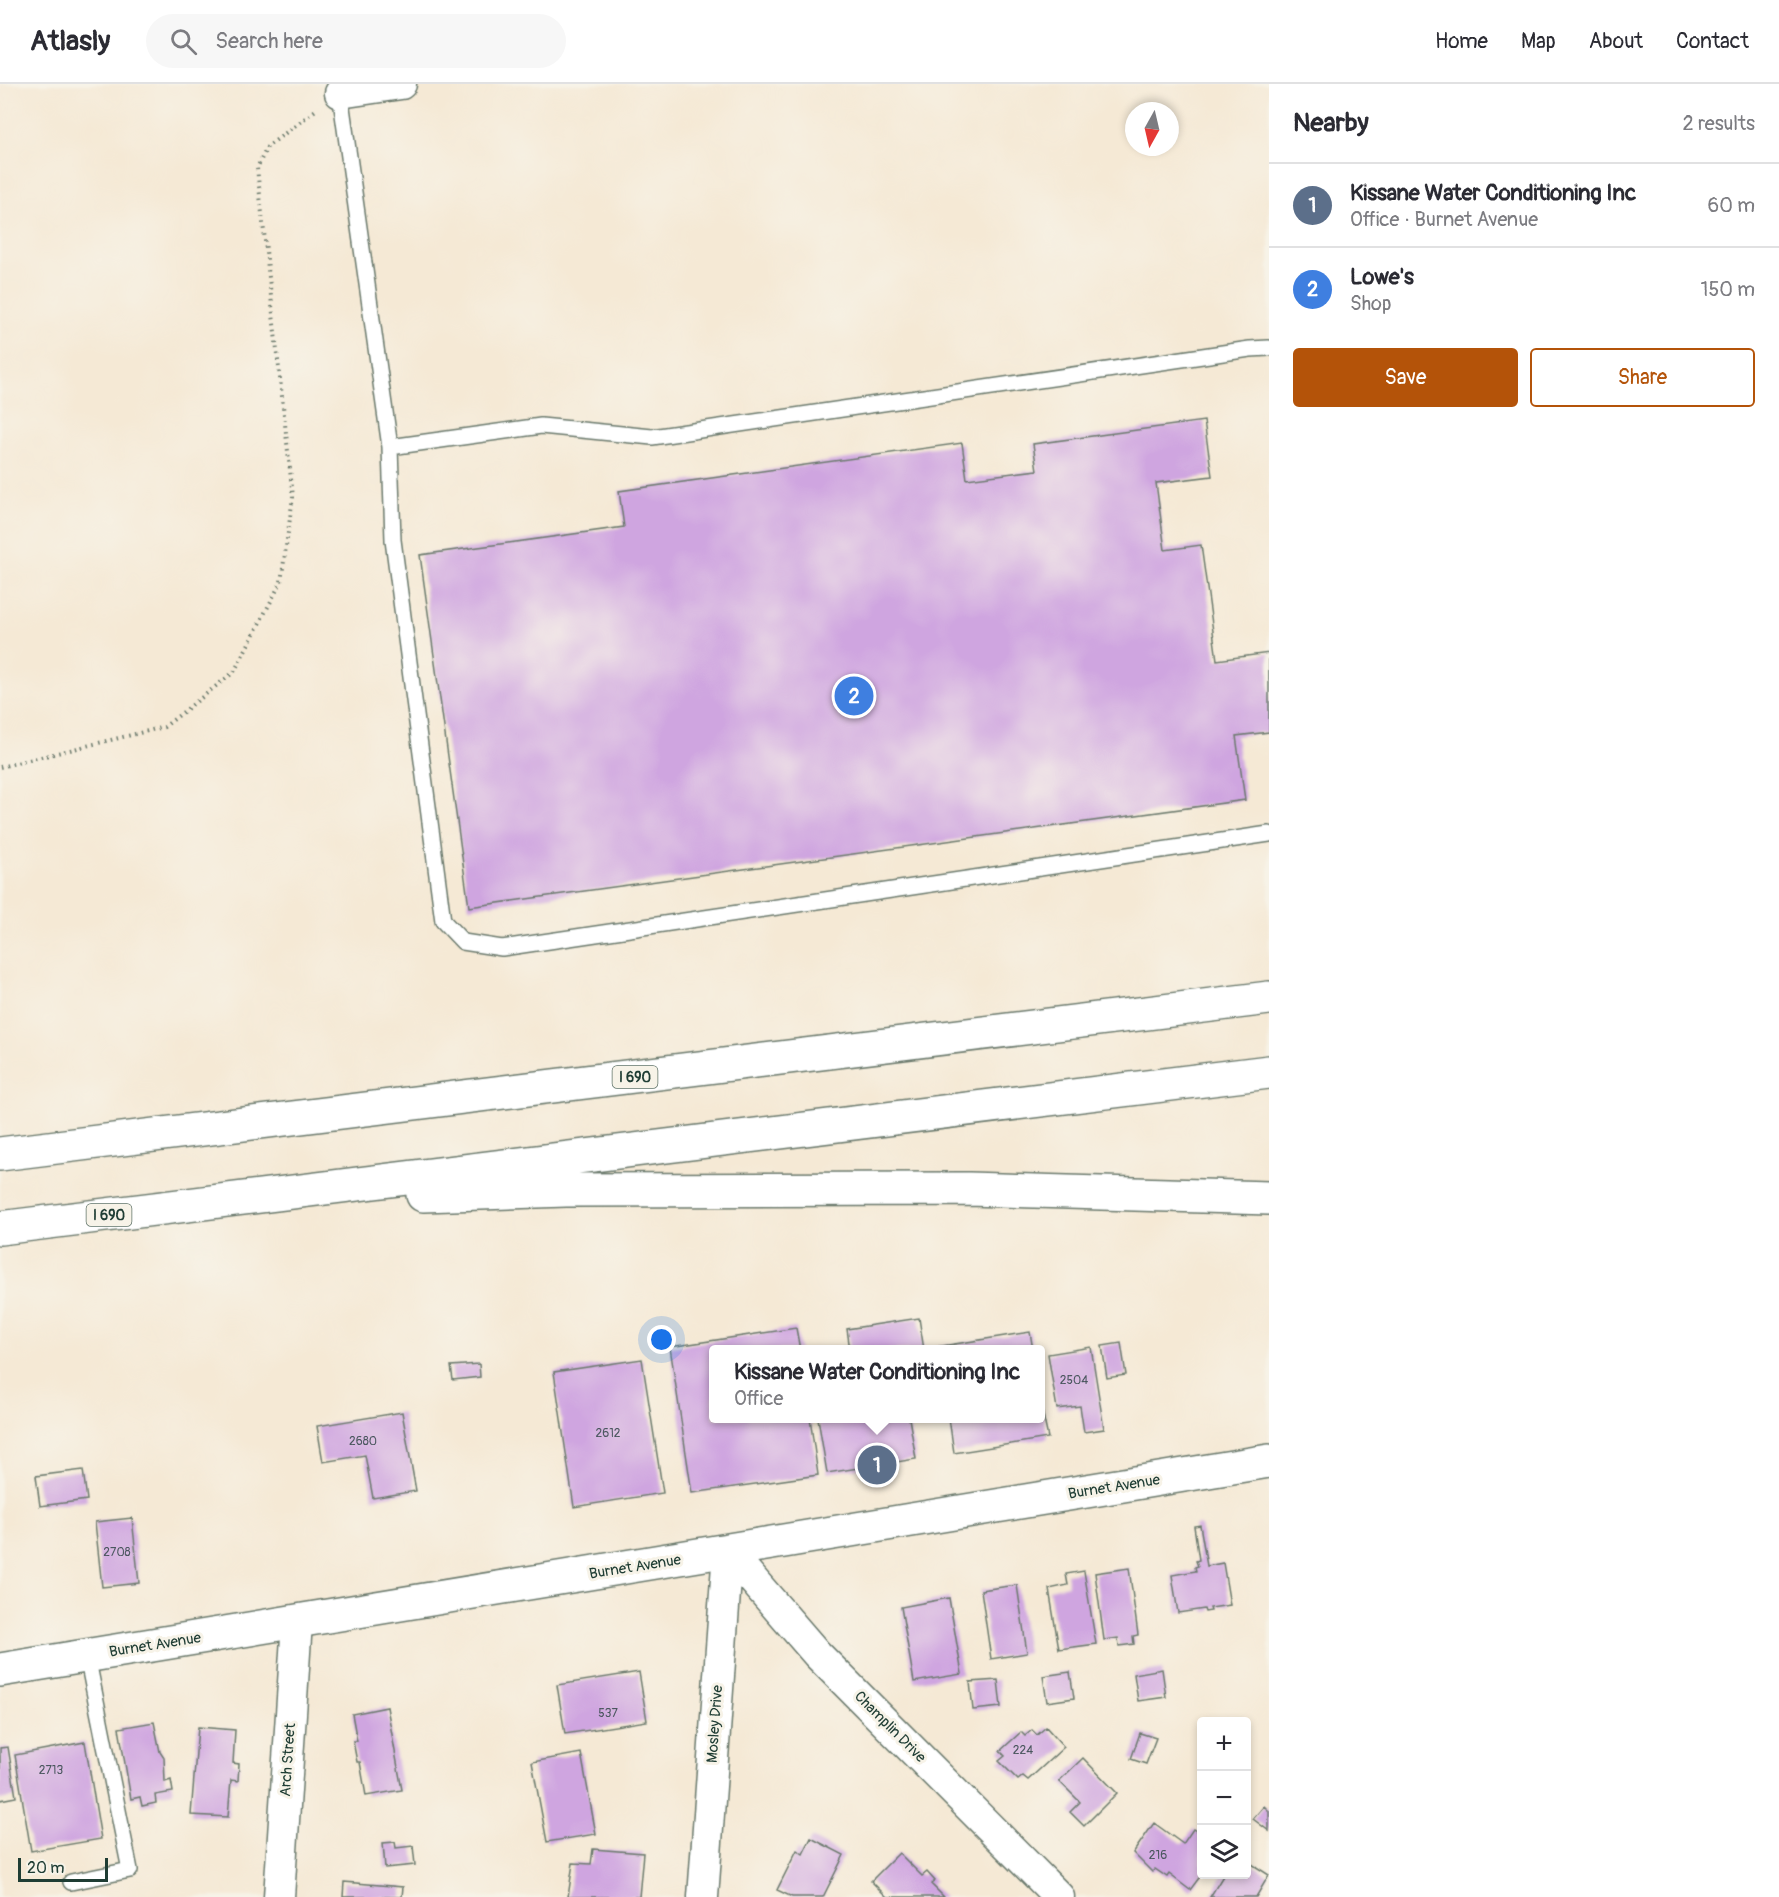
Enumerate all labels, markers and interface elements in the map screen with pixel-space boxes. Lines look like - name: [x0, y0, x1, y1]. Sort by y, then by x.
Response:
- search box: [146, 14, 566, 68]
- text: Atlasly: [30, 24, 110, 59]
- icon: search: [167, 25, 200, 58]
- text: Search here: [215, 27, 323, 55]
- text: Home: [1435, 28, 1488, 55]
- text: Map: [1521, 28, 1556, 55]
- text: About: [1589, 28, 1643, 55]
- text: Contact: [1676, 28, 1749, 55]
- north arrow: [1125, 102, 1179, 156]
- text: Nearby: [1293, 107, 1369, 139]
- text: 2 results: [1683, 111, 1755, 136]
- text: Kissane Water Conditioning Inc: [1350, 179, 1636, 207]
- text: 1: [1309, 193, 1316, 218]
- text: 60 m: [1708, 193, 1755, 218]
- text: Office · Burnet Avenue: [1350, 207, 1538, 232]
- text: Lowe's: [1350, 263, 1414, 291]
- text: 2: [1307, 277, 1318, 302]
- text: 150 m: [1701, 277, 1755, 302]
- text: Shop: [1350, 291, 1391, 316]
- button: Save: [1293, 348, 1518, 407]
- button: Share: [1530, 348, 1755, 407]
- pin: 2: [834, 674, 874, 718]
- road number: I 690: [612, 1066, 658, 1088]
- road number: I 690: [86, 1204, 132, 1226]
- your location: [647, 1325, 676, 1354]
- popup: [709, 1345, 1045, 1423]
- text: Kissane Water Conditioning Inc: [734, 1358, 1020, 1386]
- house number: 2504: [1060, 1373, 1088, 1388]
- text: Office: [734, 1386, 783, 1411]
- house number: 2612: [595, 1426, 621, 1441]
- house number: 2680: [349, 1434, 377, 1449]
- pin: 1: [858, 1442, 896, 1488]
- street label: Burnet Avenue: [1067, 1470, 1162, 1504]
- house number: 2708: [103, 1545, 131, 1560]
- street label: Burnet Avenue: [588, 1550, 683, 1584]
- street label: Burnet Avenue: [108, 1628, 203, 1662]
- street label: Mosley Drive: [703, 1684, 727, 1764]
- street label: Champlin Drive: [850, 1687, 930, 1767]
- house number: 537: [598, 1706, 618, 1721]
- map controls: [1197, 1717, 1251, 1879]
- button: +: [1197, 1717, 1251, 1771]
- street label: Arch Street: [276, 1722, 300, 1797]
- house number: 224: [1013, 1743, 1033, 1758]
- house number: 2713: [39, 1763, 64, 1778]
- button: −: [1197, 1771, 1251, 1825]
- button: layers: [1197, 1825, 1251, 1879]
- house number: 216: [1149, 1848, 1167, 1863]
- scale bar: [18, 1855, 108, 1882]
- text: 20 m: [27, 1858, 65, 1878]

